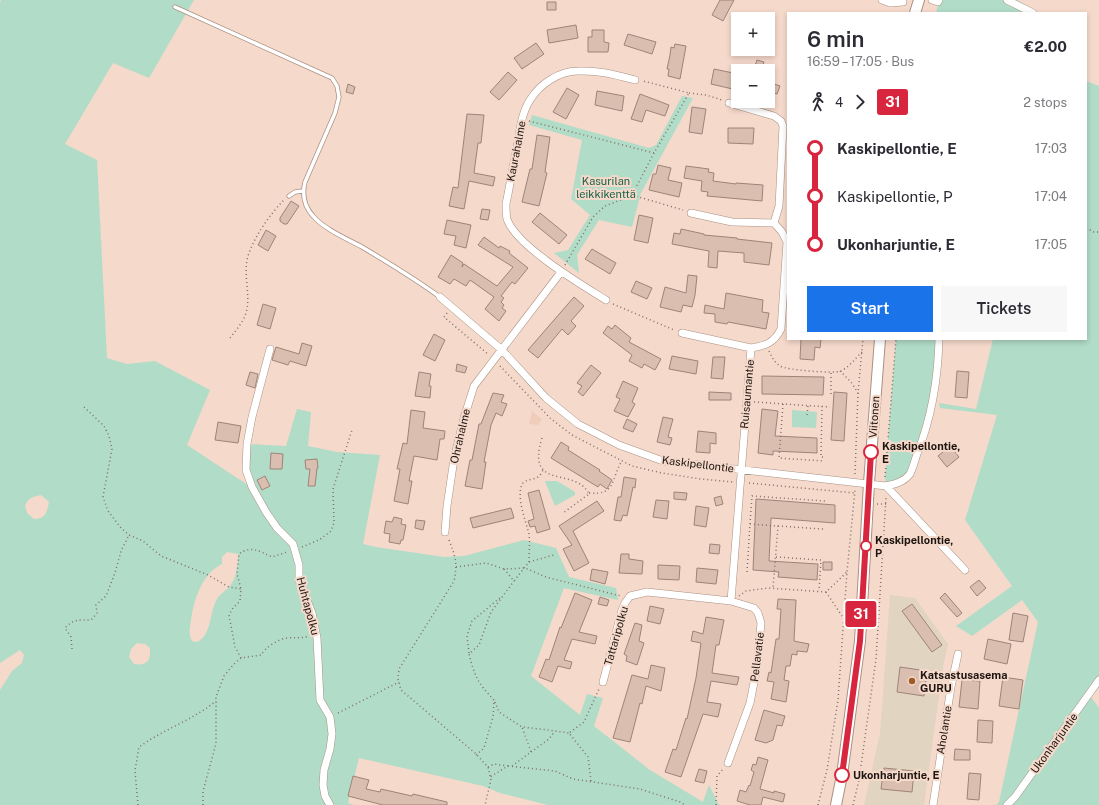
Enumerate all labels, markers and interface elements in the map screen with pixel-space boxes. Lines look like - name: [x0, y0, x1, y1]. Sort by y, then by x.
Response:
- map controls: [731, 12, 775, 108]
- button: +: [731, 12, 775, 56]
- text: 6 min: [807, 26, 864, 52]
- text: €2.00: [1024, 38, 1067, 55]
- text: 16:59 – 17:05 · Bus: [807, 54, 914, 69]
- button: −: [731, 64, 775, 108]
- icon: walk: [807, 91, 829, 113]
- icon: forward: [849, 91, 871, 113]
- text: 31: [885, 94, 900, 110]
- text: 4: [835, 95, 843, 110]
- text: 2 stops: [1023, 95, 1067, 110]
- street label: Kaurahalme: [504, 120, 528, 182]
- text: Kaskipellontie, E: [837, 140, 957, 157]
- text: 17:03: [1035, 141, 1067, 156]
- park label: Kasurilan leikkikenttä: [576, 175, 636, 200]
- text: Kaskipellontie, P: [837, 188, 953, 205]
- text: 17:04: [1035, 189, 1067, 204]
- text: Ukonharjuntie, E: [837, 236, 955, 253]
- text: 17:05: [1035, 237, 1067, 252]
- button: Start: [807, 286, 933, 332]
- button: Tickets: [941, 286, 1067, 332]
- street label: Ruisaumantie: [738, 359, 756, 429]
- street label: Viitonen: [867, 396, 881, 438]
- street label: Ohrahalme: [448, 407, 472, 465]
- place label: Kaskipellontie, E: [882, 440, 960, 465]
- marker: Kaskipellontie, E: [863, 444, 879, 460]
- street label: Kaskipellontie: [661, 454, 735, 474]
- place label: Kaskipellontie, P: [875, 534, 953, 559]
- marker: Kaskipellontie, P: [860, 540, 872, 552]
- street label: Huhtapolku: [294, 576, 322, 636]
- line badge: 31: [843, 601, 879, 627]
- street label: Tattaripolku: [602, 605, 630, 667]
- text: 31: [853, 606, 869, 622]
- street label: Pellavatie: [748, 631, 766, 683]
- place label: Katsastusasema GURU: [920, 669, 1007, 694]
- marker: Katsastusasema GURU: [907, 676, 917, 686]
- street label: Aholantie: [934, 705, 954, 755]
- street label: Ukonharjuntie: [1028, 711, 1080, 775]
- marker: Ukonharjuntie, E: [834, 767, 850, 783]
- place label: Ukonharjuntie, E: [853, 769, 940, 781]

